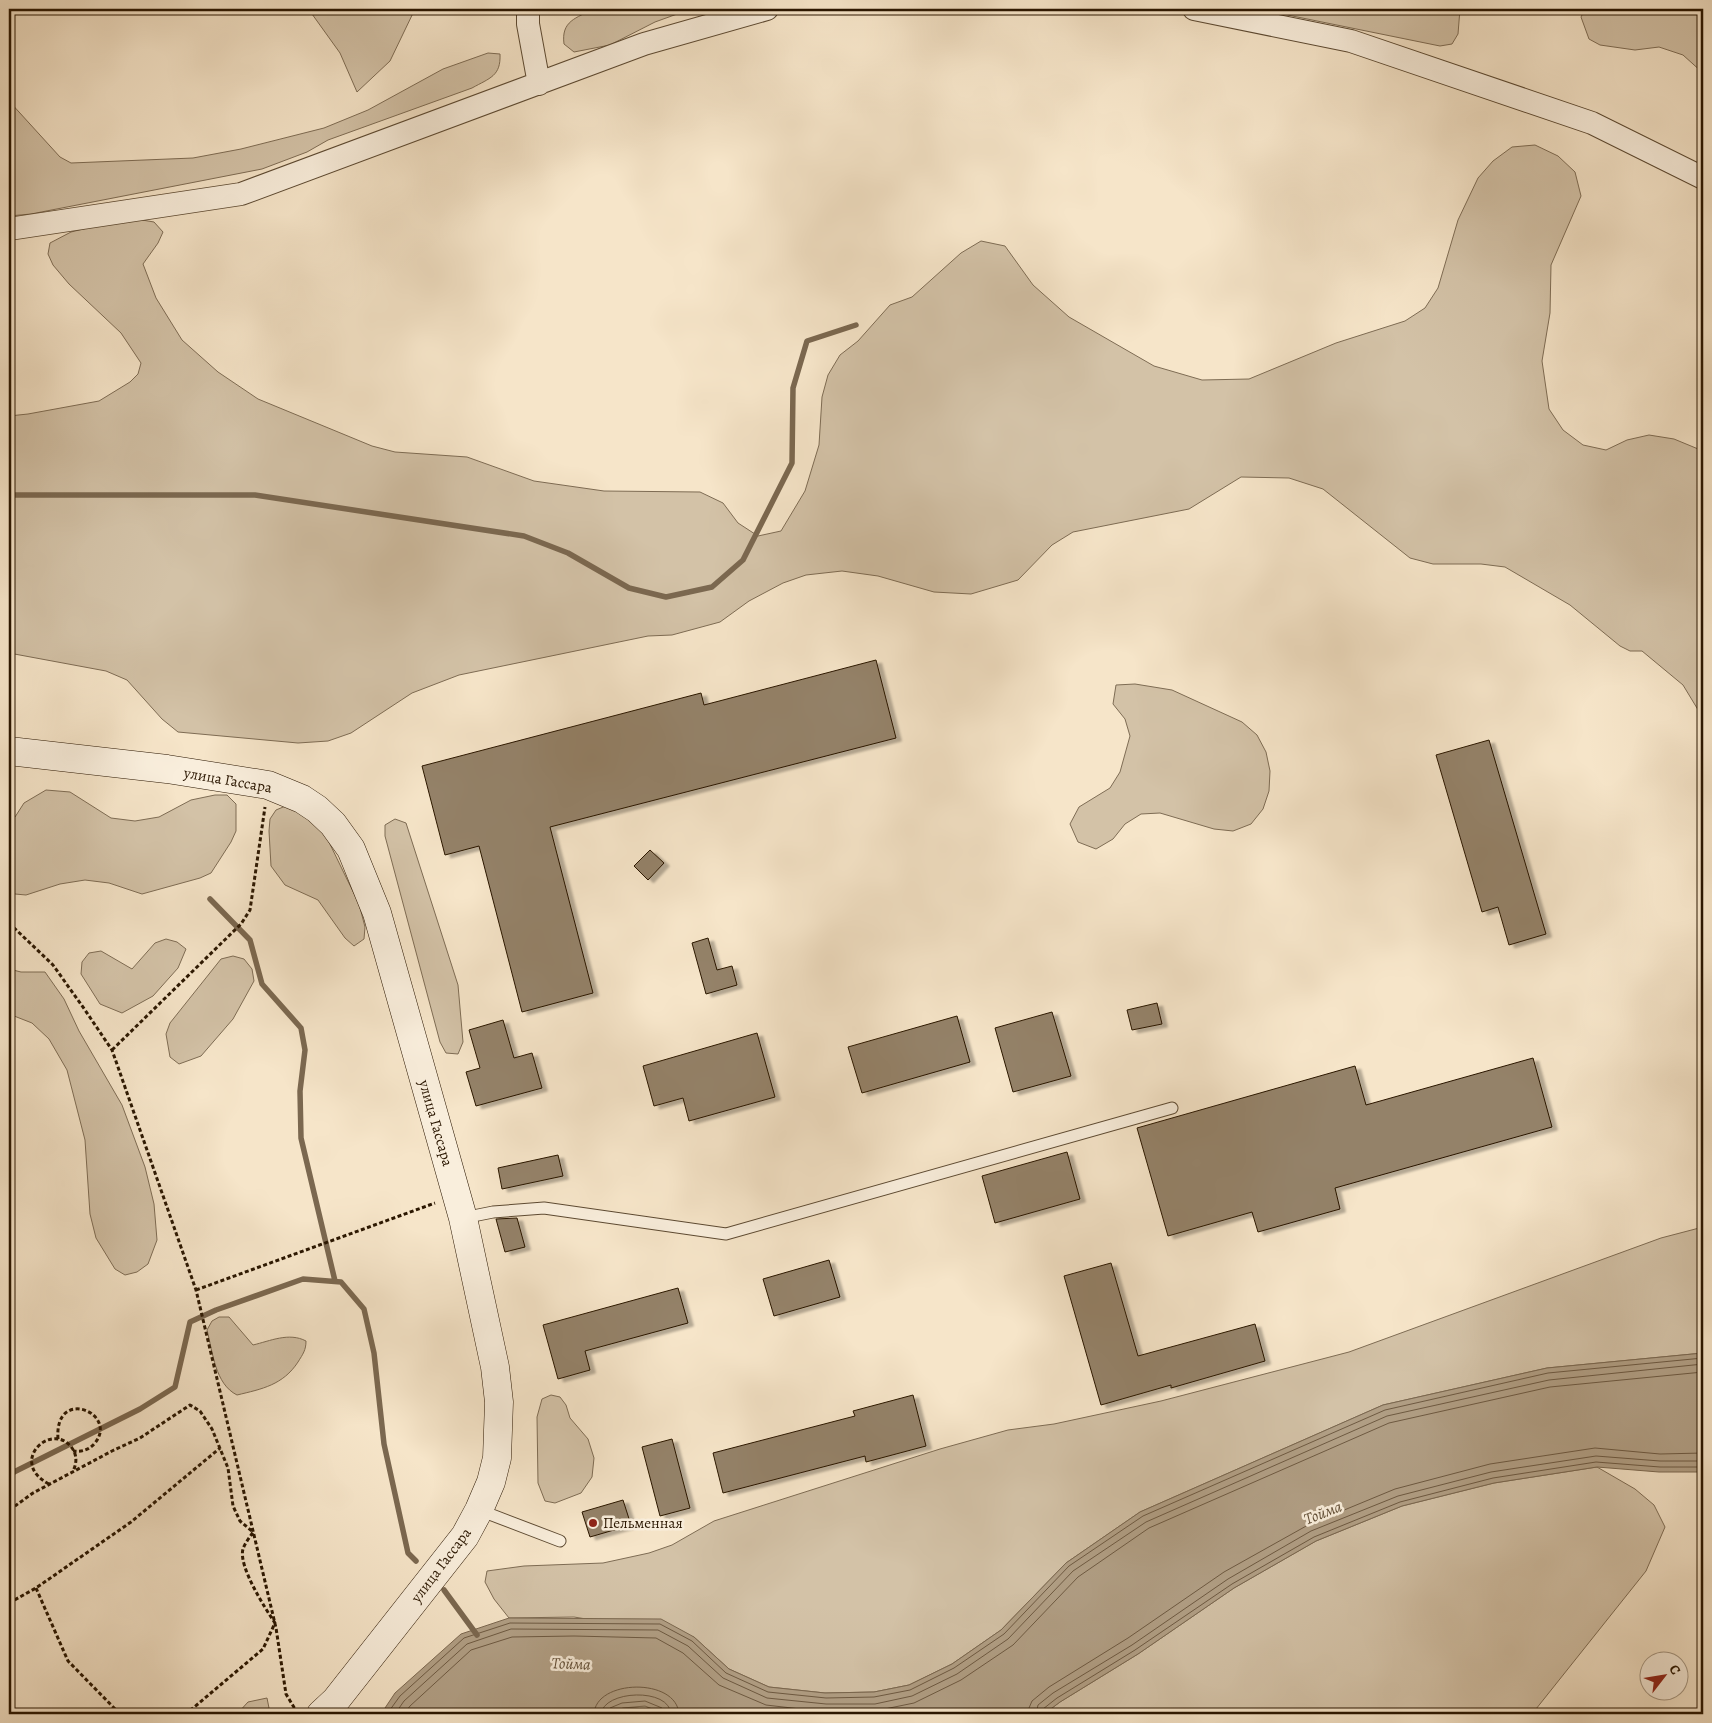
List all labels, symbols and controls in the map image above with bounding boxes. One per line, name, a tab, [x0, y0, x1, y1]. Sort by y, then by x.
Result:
street label: улица Гассара	[181, 762, 274, 798]
street label: улица Гассара	[414, 1076, 458, 1169]
water label: Тойма	[1301, 1496, 1345, 1530]
place label: Пельменная	[603, 1513, 683, 1533]
marker: Пельменная	[587, 1517, 599, 1529]
street label: улица Гассара	[406, 1523, 476, 1607]
north arrow	[1640, 1650, 1690, 1700]
water label: Тойма	[551, 1652, 591, 1676]
text: С	[1664, 1661, 1685, 1678]

